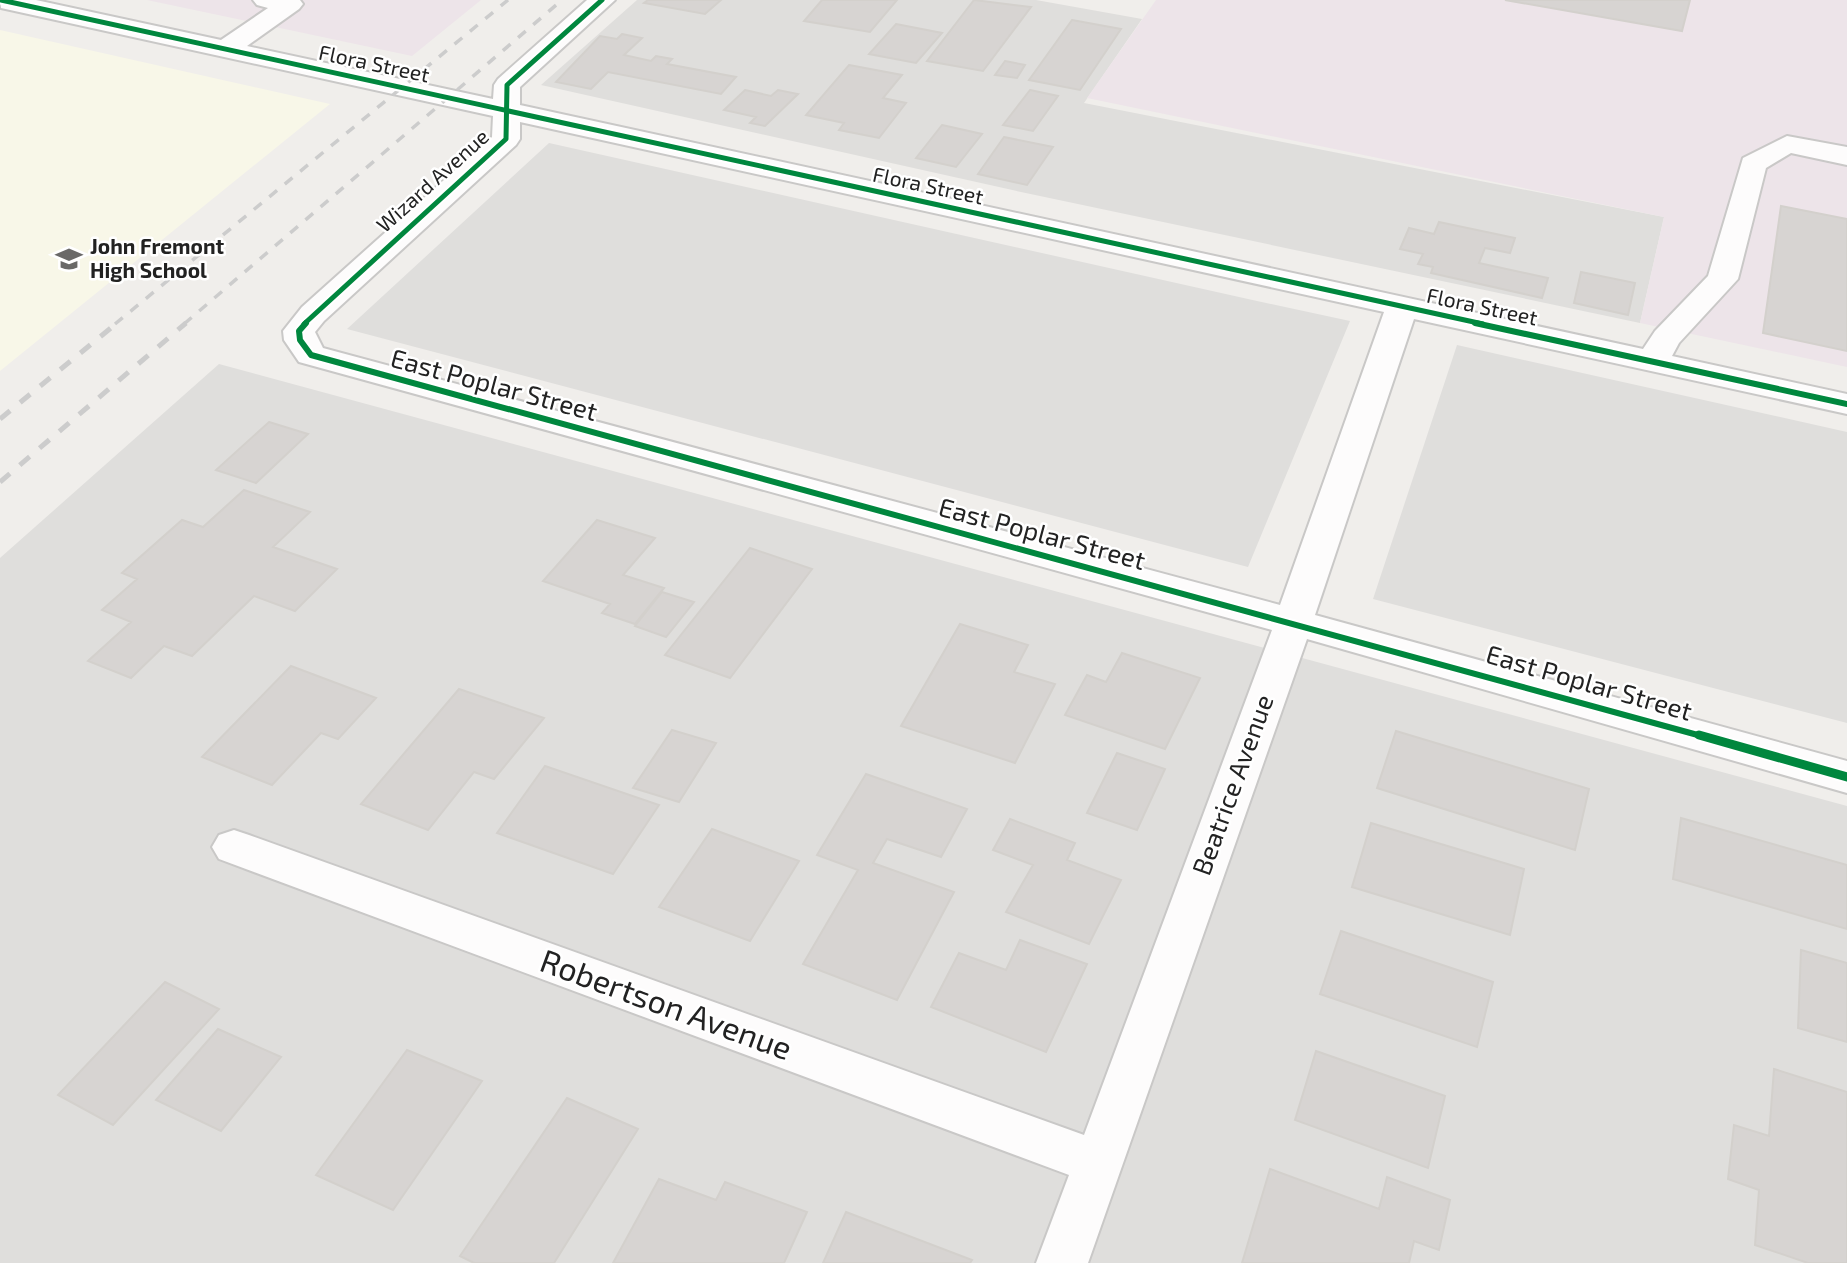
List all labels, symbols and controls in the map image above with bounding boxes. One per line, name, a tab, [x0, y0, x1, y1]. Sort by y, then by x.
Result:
street label: Flora Street	[317, 39, 432, 86]
street label: Wizard Avenue	[371, 123, 493, 237]
street label: Flora Street	[871, 161, 986, 208]
place label: John Fremont High School	[90, 233, 225, 282]
school or university icon: John Fremont High School	[54, 244, 84, 274]
street label: Flora Street	[1425, 282, 1540, 329]
street label: East Poplar Street	[388, 341, 601, 426]
street label: East Poplar Street	[936, 490, 1149, 575]
street label: East Poplar Street	[1483, 637, 1696, 726]
street label: Beatrice Avenue	[1185, 690, 1279, 879]
street label: Robertson Avenue	[536, 940, 798, 1066]

